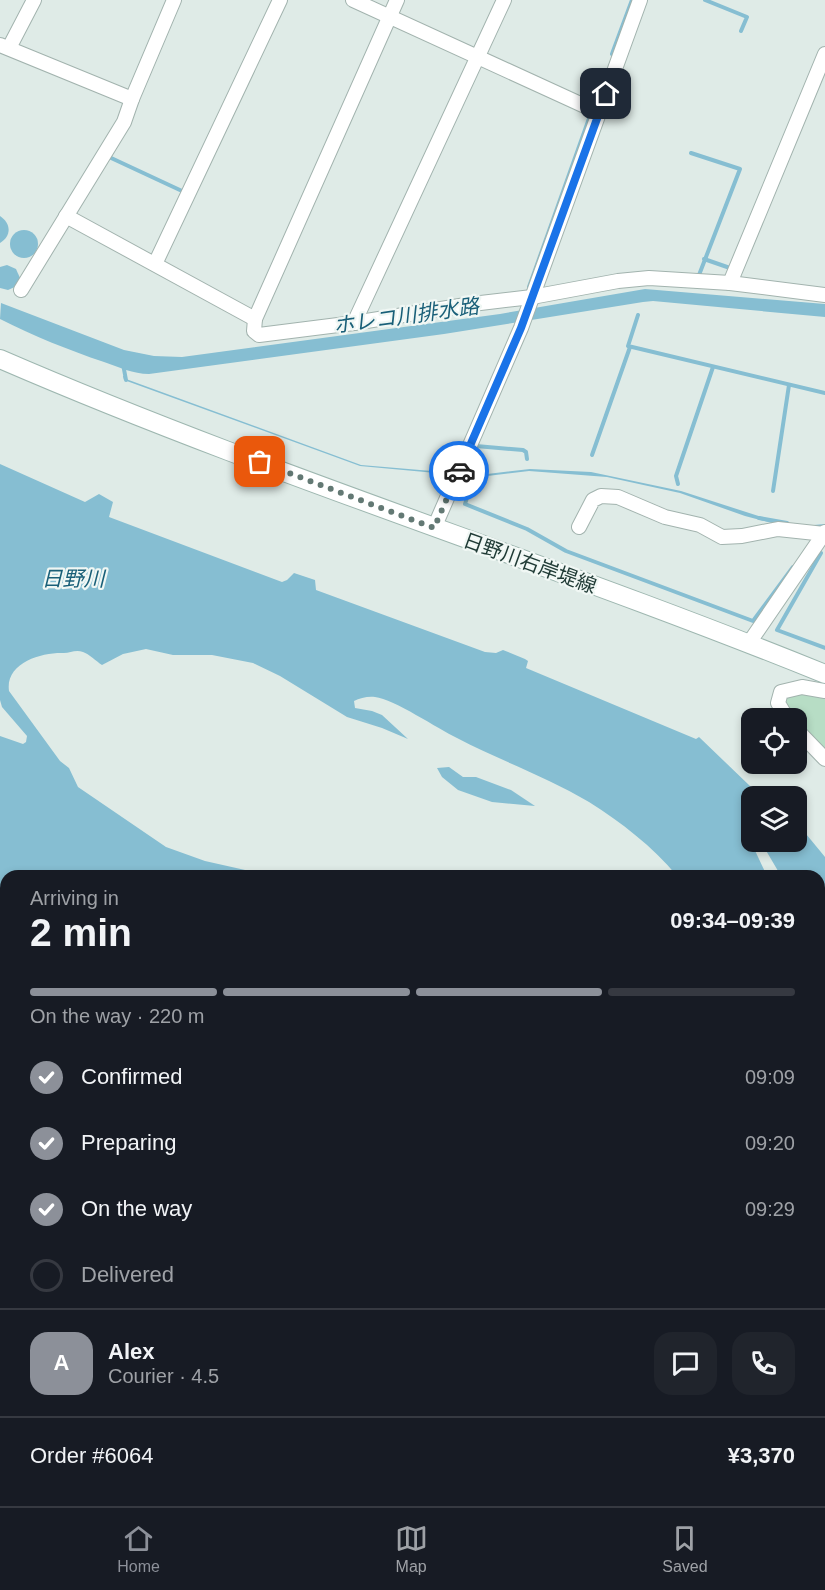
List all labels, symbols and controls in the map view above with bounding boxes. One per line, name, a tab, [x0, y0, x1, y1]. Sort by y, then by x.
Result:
pin	[580, 68, 631, 119]
icon: home	[589, 77, 622, 110]
water label: ホレコ川排水路	[332, 294, 482, 337]
pin	[234, 436, 285, 487]
courier	[429, 441, 489, 501]
icon: bag	[243, 445, 276, 478]
icon: car	[443, 455, 476, 488]
street label: 日野川右岸堤線	[460, 529, 600, 597]
water label: 日野川	[42, 567, 106, 590]
map controls	[741, 708, 807, 852]
button: locate	[741, 708, 807, 774]
button: layers	[741, 786, 807, 852]
text: Arriving in	[30, 887, 119, 909]
text: 09:34–09:39	[670, 908, 795, 933]
text: 2 min	[30, 911, 132, 954]
text: On the way · 220 m	[30, 1005, 205, 1027]
icon: check	[30, 1061, 63, 1094]
text: Confirmed	[81, 1064, 182, 1089]
text: 09:09	[745, 1066, 795, 1088]
icon: check	[30, 1127, 63, 1160]
text: Preparing	[81, 1130, 176, 1155]
text: 09:20	[745, 1132, 795, 1154]
icon: check	[30, 1193, 63, 1226]
text: On the way	[81, 1196, 192, 1221]
text: 09:29	[745, 1198, 795, 1220]
text: Delivered	[81, 1262, 174, 1287]
button: chat	[654, 1332, 717, 1395]
button: phone	[732, 1332, 795, 1395]
text: Alex	[108, 1339, 154, 1364]
text: A	[54, 1350, 69, 1375]
text: Courier · 4.5	[108, 1365, 219, 1387]
text: Order #6064	[30, 1443, 154, 1468]
text: ¥3,370	[728, 1443, 795, 1468]
tab: Home	[117, 1522, 160, 1576]
tab: Map	[395, 1522, 428, 1576]
tab: Saved	[662, 1522, 708, 1576]

